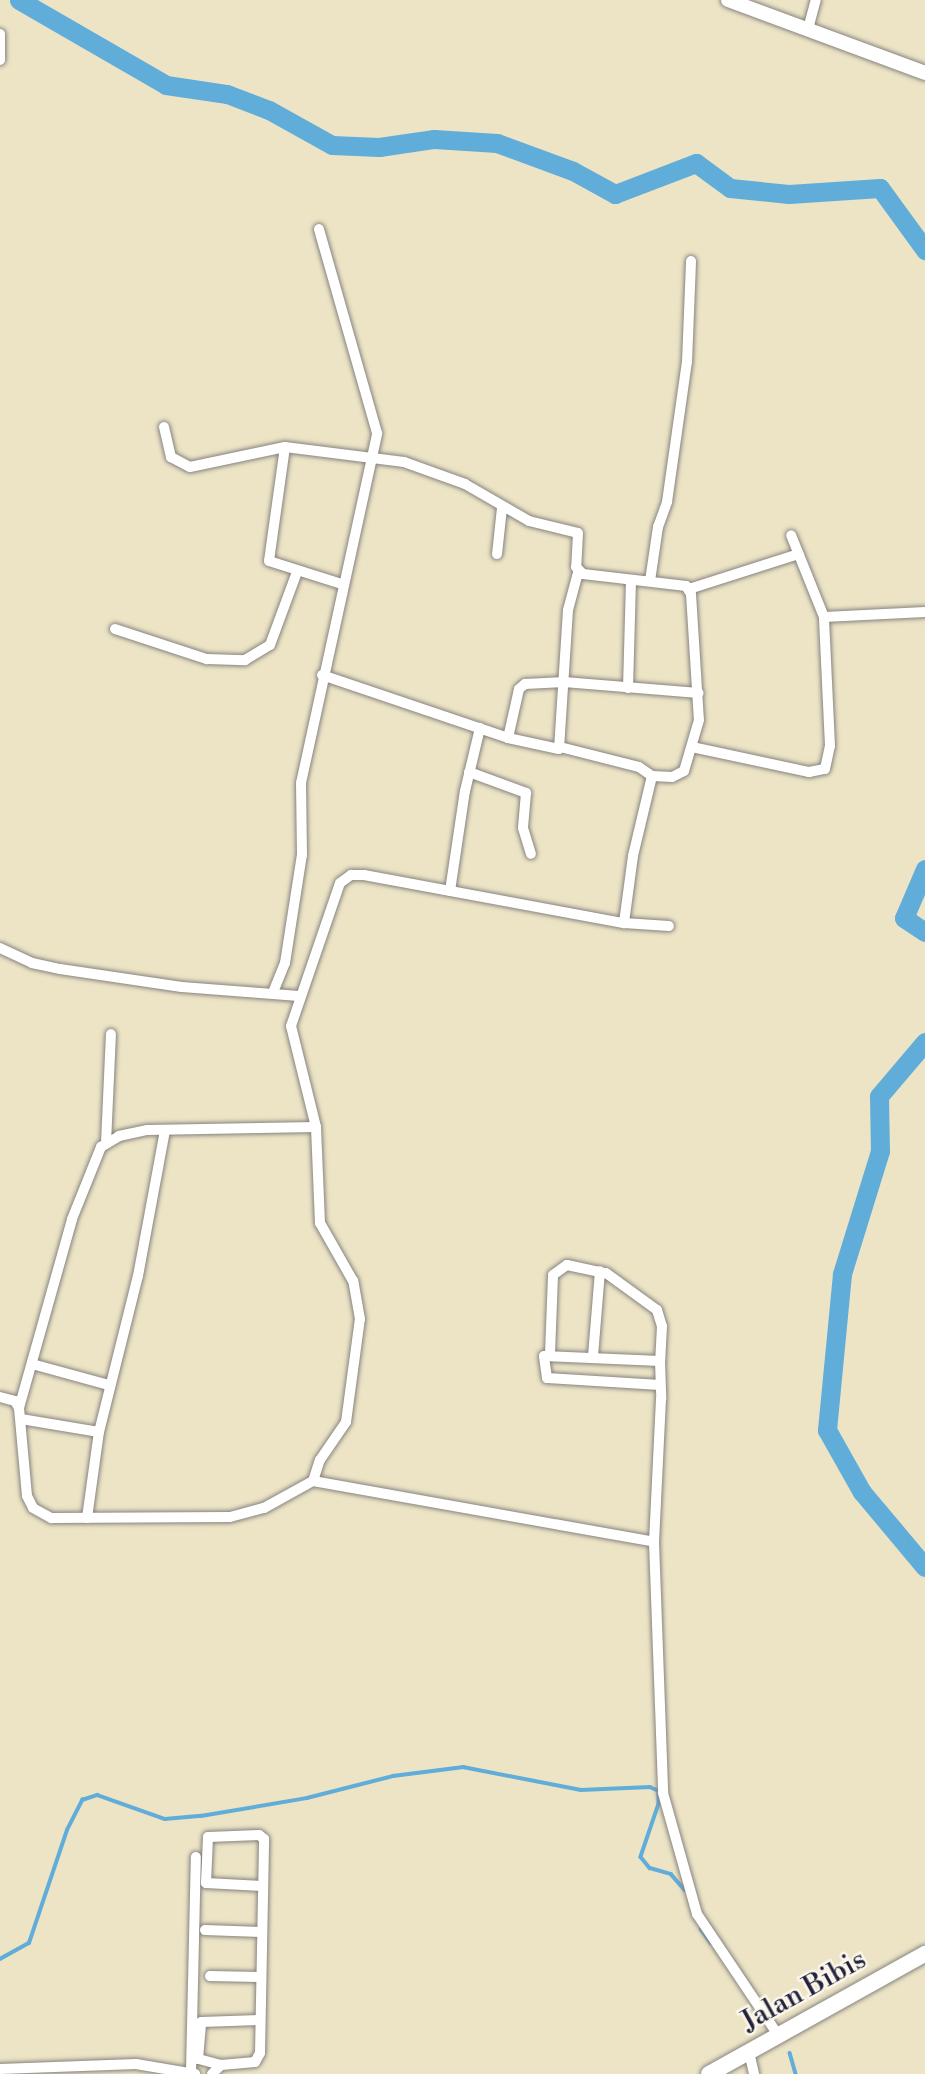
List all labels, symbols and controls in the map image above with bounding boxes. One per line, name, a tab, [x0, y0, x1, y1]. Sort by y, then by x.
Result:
street label: Jalan Bibis	[736, 1943, 872, 2039]

